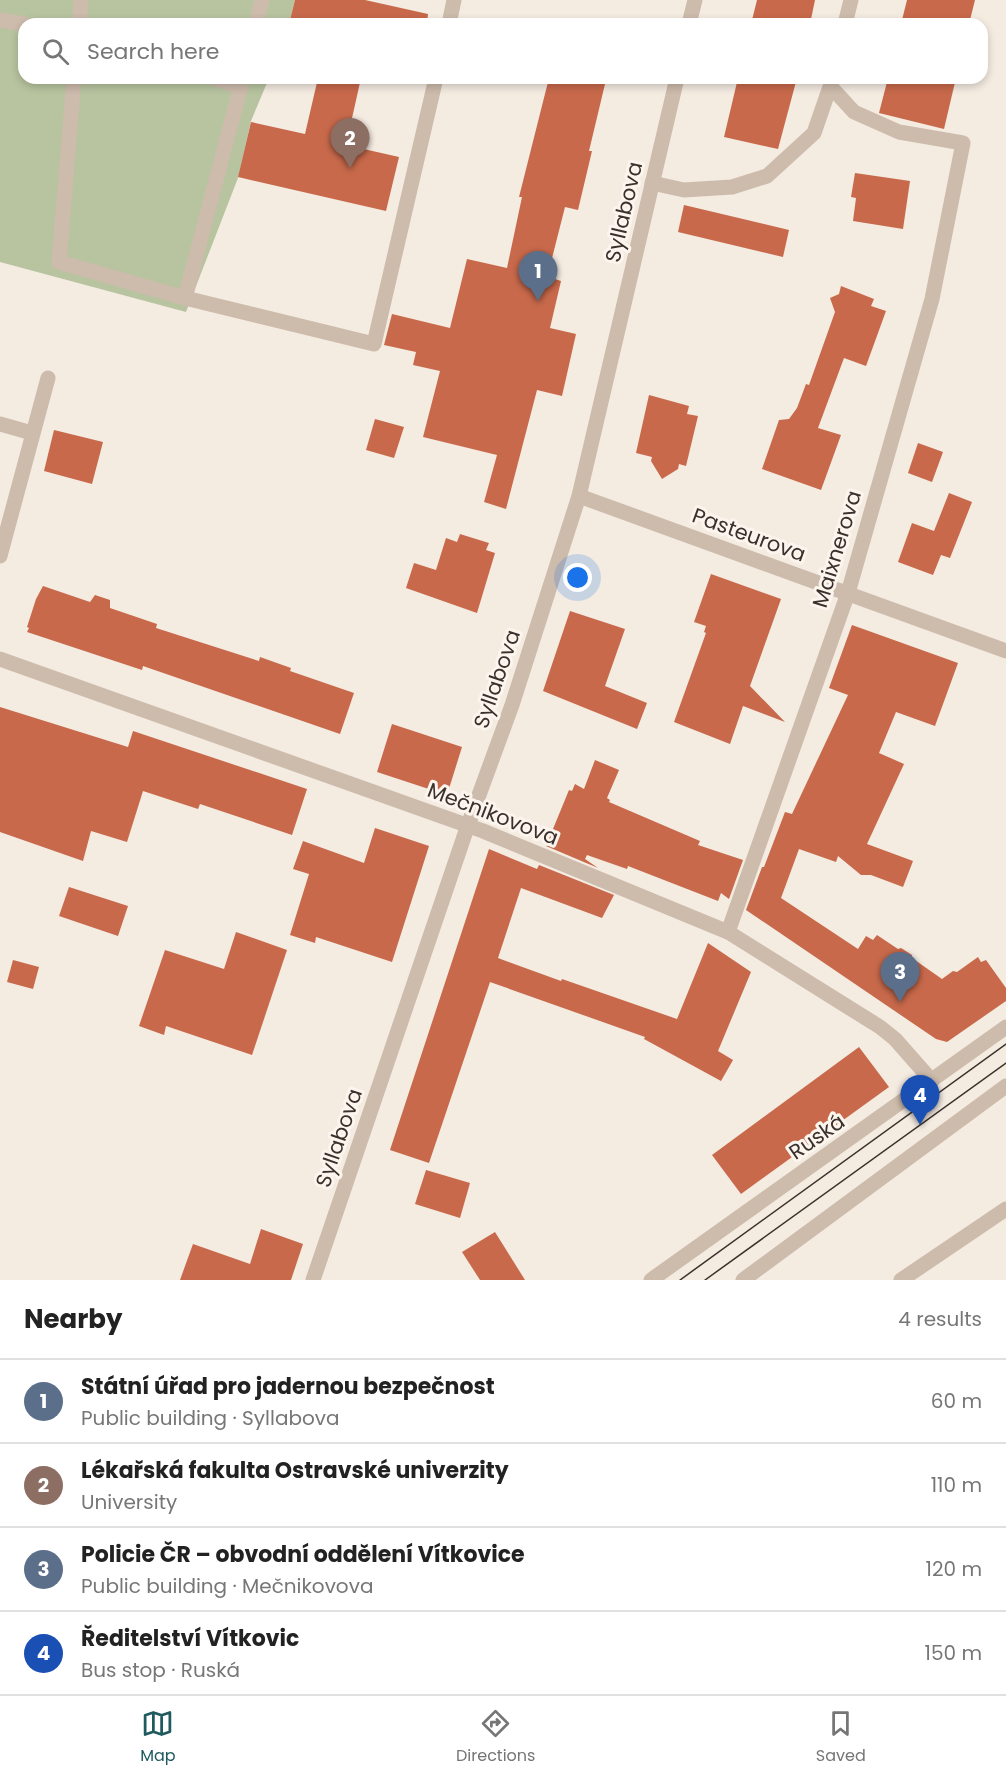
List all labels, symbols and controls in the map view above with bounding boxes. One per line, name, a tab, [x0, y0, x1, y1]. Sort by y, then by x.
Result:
search box	[18, 18, 988, 84]
icon: search	[39, 35, 72, 68]
text: Search here	[87, 36, 220, 67]
pin: 2	[330, 118, 370, 168]
street label: Syllabova	[598, 159, 649, 265]
pin: 1	[518, 252, 558, 301]
street label: Maixnerova	[805, 487, 868, 611]
street label: Pasteurova	[688, 501, 810, 568]
your location	[563, 563, 592, 592]
street label: Syllabova	[466, 626, 527, 732]
street label: Mečnikovova	[424, 775, 563, 852]
pin: 3	[880, 952, 920, 1002]
pin: 4	[900, 1076, 940, 1125]
street label: Syllabova	[308, 1085, 369, 1191]
street label: Ruská	[783, 1107, 851, 1166]
text: Nearby	[24, 1301, 122, 1337]
text: 4 results	[898, 1305, 982, 1333]
text: Státní úřad pro jadernou bezpečnost	[81, 1371, 495, 1402]
text: 1	[40, 1387, 47, 1415]
text: 60 m	[931, 1387, 982, 1415]
text: Public building · Syllabova	[81, 1404, 339, 1432]
text: Lékařská fakulta Ostravské univerzity	[81, 1455, 509, 1486]
text: 2	[38, 1471, 49, 1499]
text: 110 m	[931, 1471, 982, 1499]
text: University	[81, 1488, 177, 1516]
text: Policie ČR – obvodní oddělení Vítkovice	[81, 1539, 525, 1570]
text: 3	[37, 1555, 50, 1583]
text: 120 m	[926, 1555, 982, 1583]
text: Public building · Mečnikovova	[81, 1572, 373, 1600]
text: Ředitelství Vítkovic	[81, 1623, 299, 1654]
text: 4	[37, 1639, 50, 1667]
text: 150 m	[925, 1639, 982, 1667]
text: Bus stop · Ruská	[81, 1656, 240, 1684]
tab: Map	[140, 1707, 176, 1768]
tab: Directions	[456, 1707, 535, 1768]
tab: Saved	[816, 1707, 866, 1768]

